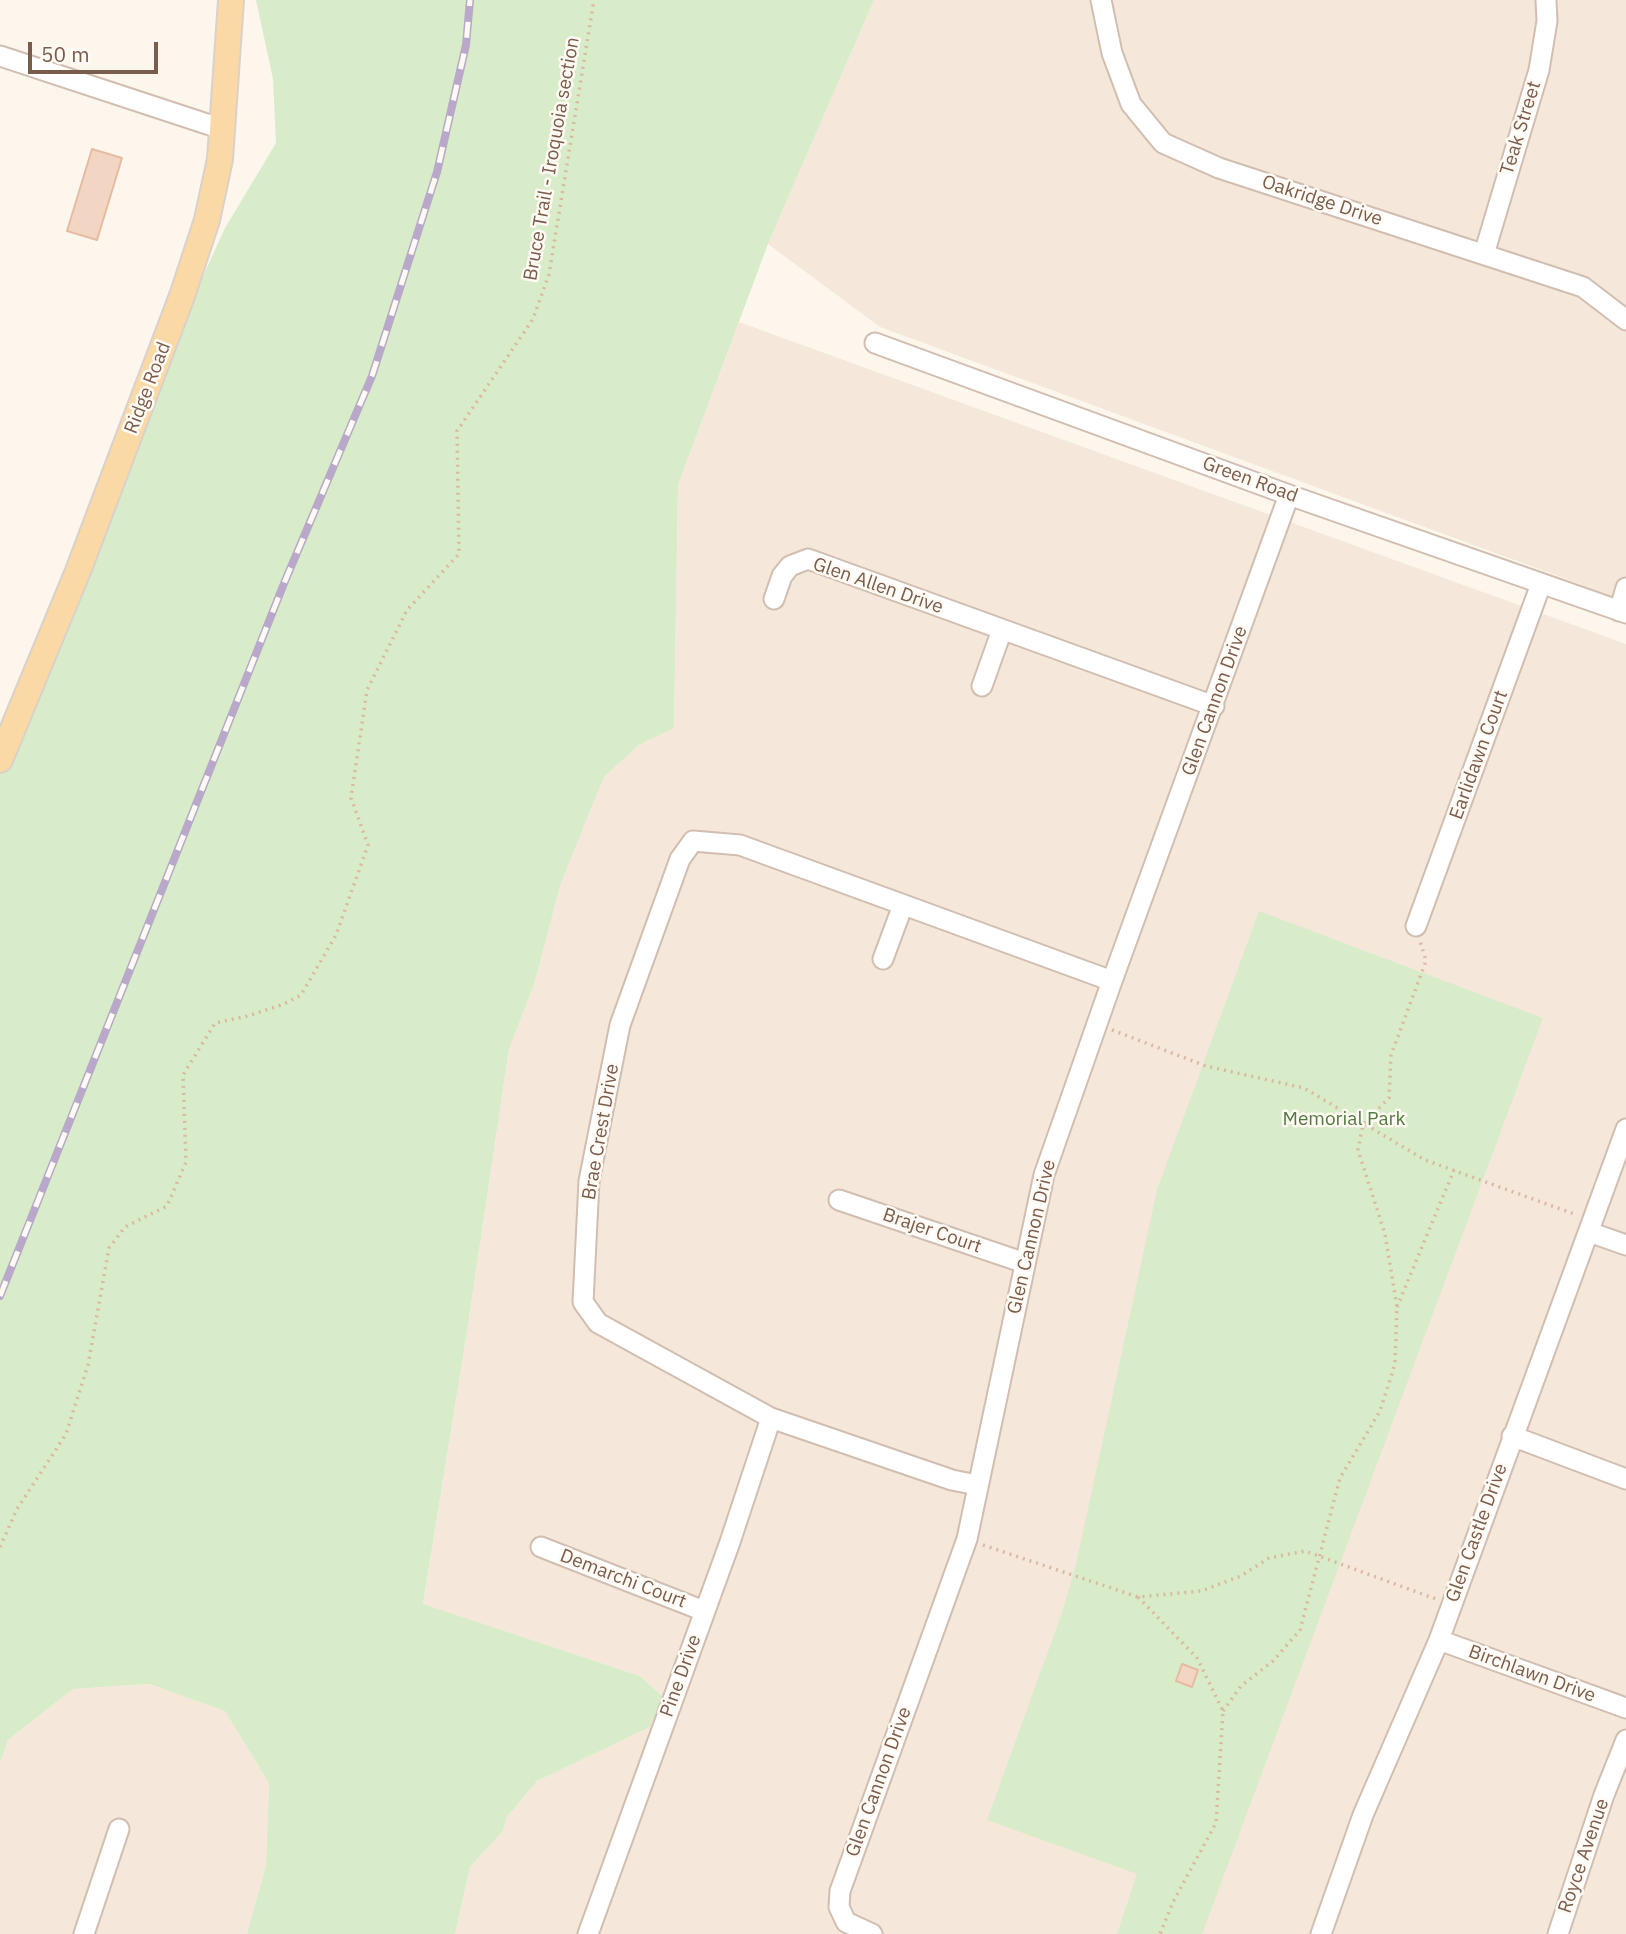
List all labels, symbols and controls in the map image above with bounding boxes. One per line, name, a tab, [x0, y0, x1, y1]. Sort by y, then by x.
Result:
scale bar	[32, 28, 161, 72]
street label: Bruce Trail - Iroquoia section	[519, 35, 585, 283]
text: 50 m	[41, 40, 90, 68]
street label: Teak Street	[1496, 78, 1546, 178]
street label: Oakridge Drive	[1259, 171, 1385, 231]
street label: Ridge Road	[120, 339, 176, 437]
street label: Green Road	[1199, 452, 1301, 508]
street label: Glen Allen Drive	[810, 553, 946, 619]
street label: Glen Cannon Drive	[1177, 623, 1253, 779]
street label: Earlidawn Court	[1445, 687, 1513, 823]
street label: Brae Crest Drive	[578, 1062, 624, 1202]
park label: Memorial Park	[1282, 1109, 1406, 1131]
street label: Glen Cannon Drive	[1003, 1158, 1061, 1316]
street label: Brajer Court	[880, 1203, 984, 1259]
street label: Glen Castle Drive	[1441, 1461, 1513, 1605]
street label: Demarchi Court	[557, 1544, 689, 1614]
street label: Pine Drive	[656, 1632, 706, 1720]
street label: Birchlawn Drive	[1465, 1640, 1599, 1708]
street label: Glen Cannon Drive	[841, 1704, 917, 1860]
street label: Royce Avenue	[1554, 1796, 1614, 1916]

